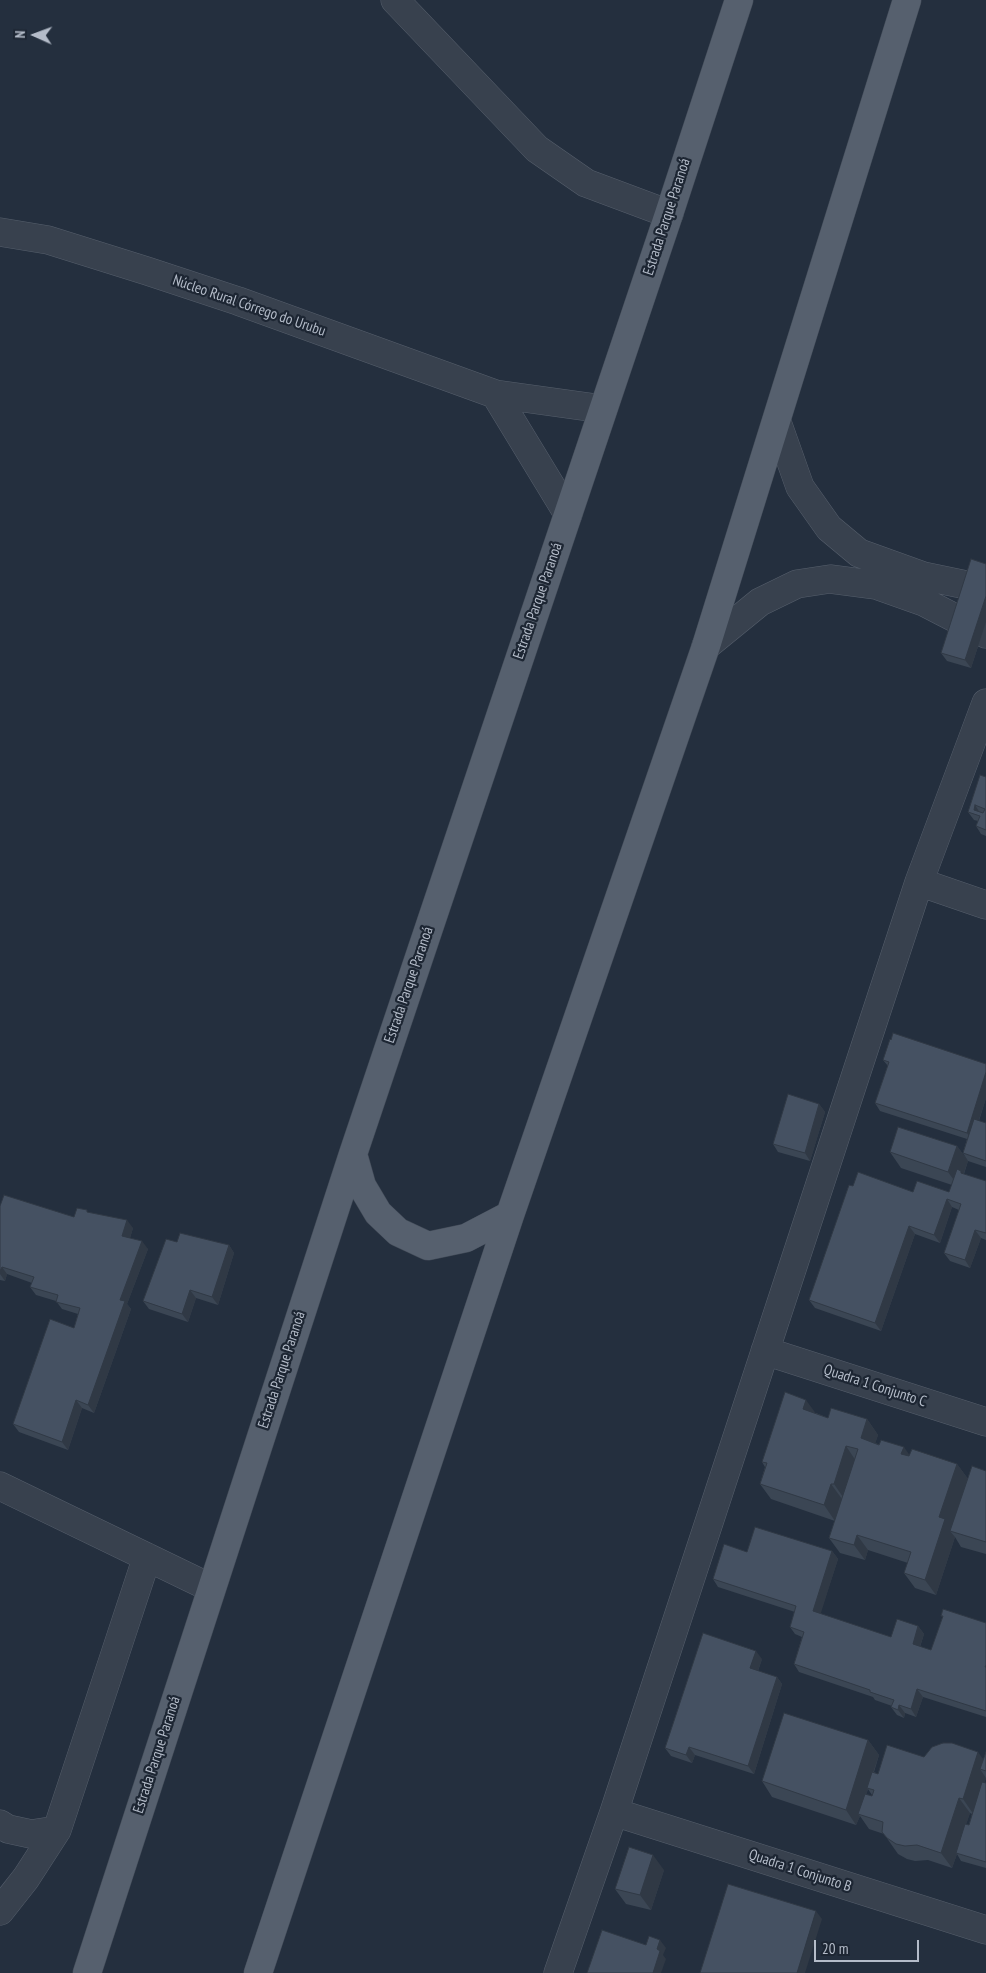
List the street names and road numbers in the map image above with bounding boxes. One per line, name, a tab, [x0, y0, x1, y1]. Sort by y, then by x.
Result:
street label: Estrada Parque Paranoá	[640, 156, 694, 278]
street label: Núcleo Rural Córrego do Urubu	[170, 271, 328, 341]
street label: Estrada Parque Paranoá	[510, 540, 566, 662]
street label: Estrada Parque Paranoá	[381, 924, 437, 1046]
street label: Estrada Parque Paranoá	[255, 1309, 309, 1431]
street label: Quadra 1 Conjunto C	[821, 1361, 929, 1411]
street label: Estrada Parque Paranoá	[130, 1694, 184, 1816]
street label: Quadra 1 Conjunto B	[746, 1846, 854, 1896]

